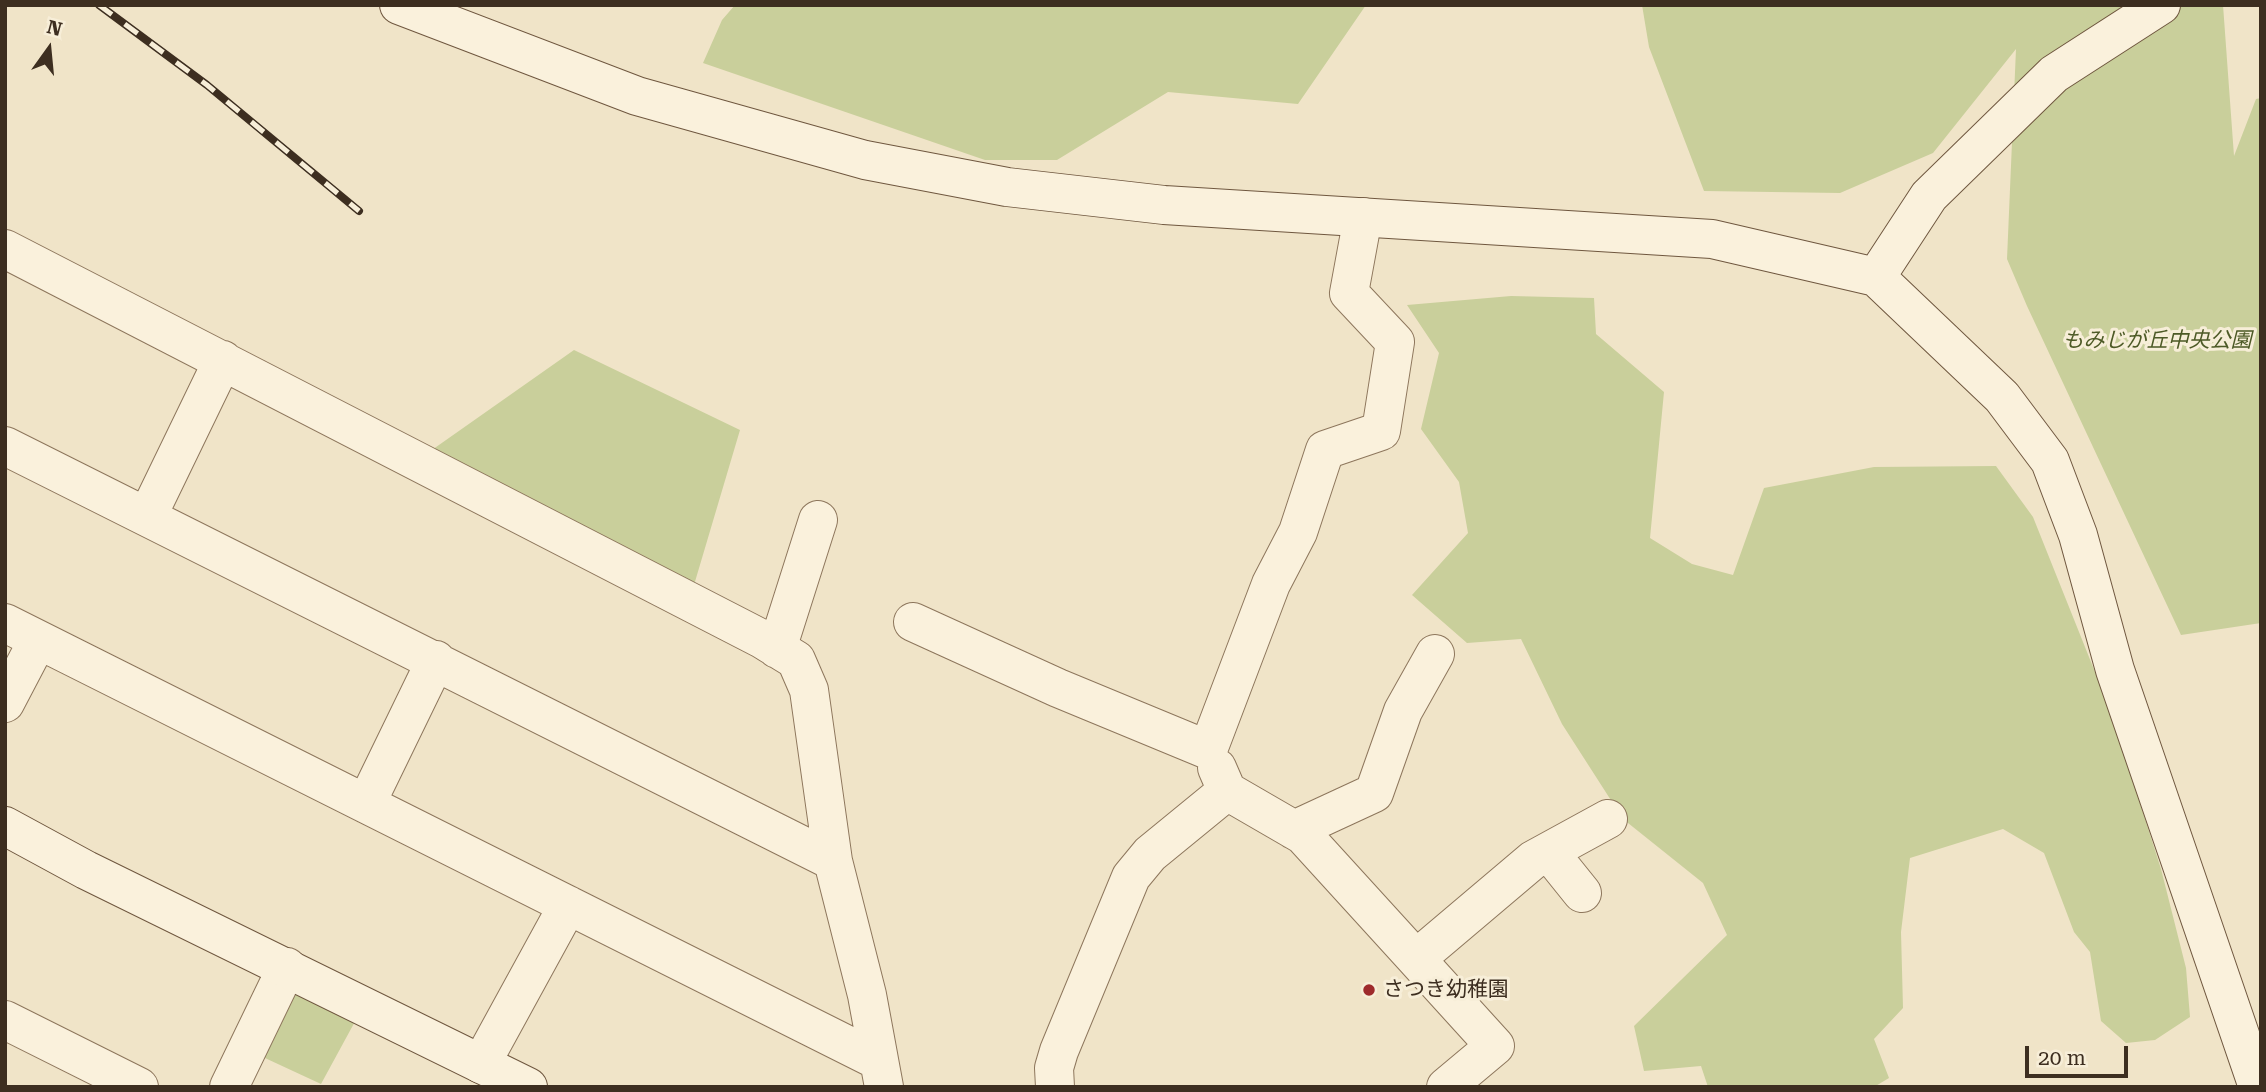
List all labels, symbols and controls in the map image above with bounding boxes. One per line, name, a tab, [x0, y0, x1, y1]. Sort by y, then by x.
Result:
north arrow	[14, 14, 84, 84]
text: N	[45, 15, 65, 41]
park label: もみじが丘中央公園	[2063, 328, 2251, 354]
place label: さつき幼稚園	[1383, 977, 1509, 1003]
marker: さつき幼稚園	[1361, 982, 1377, 998]
scale bar	[2028, 1032, 2131, 1076]
text: 20 m	[2038, 1046, 2086, 1070]

